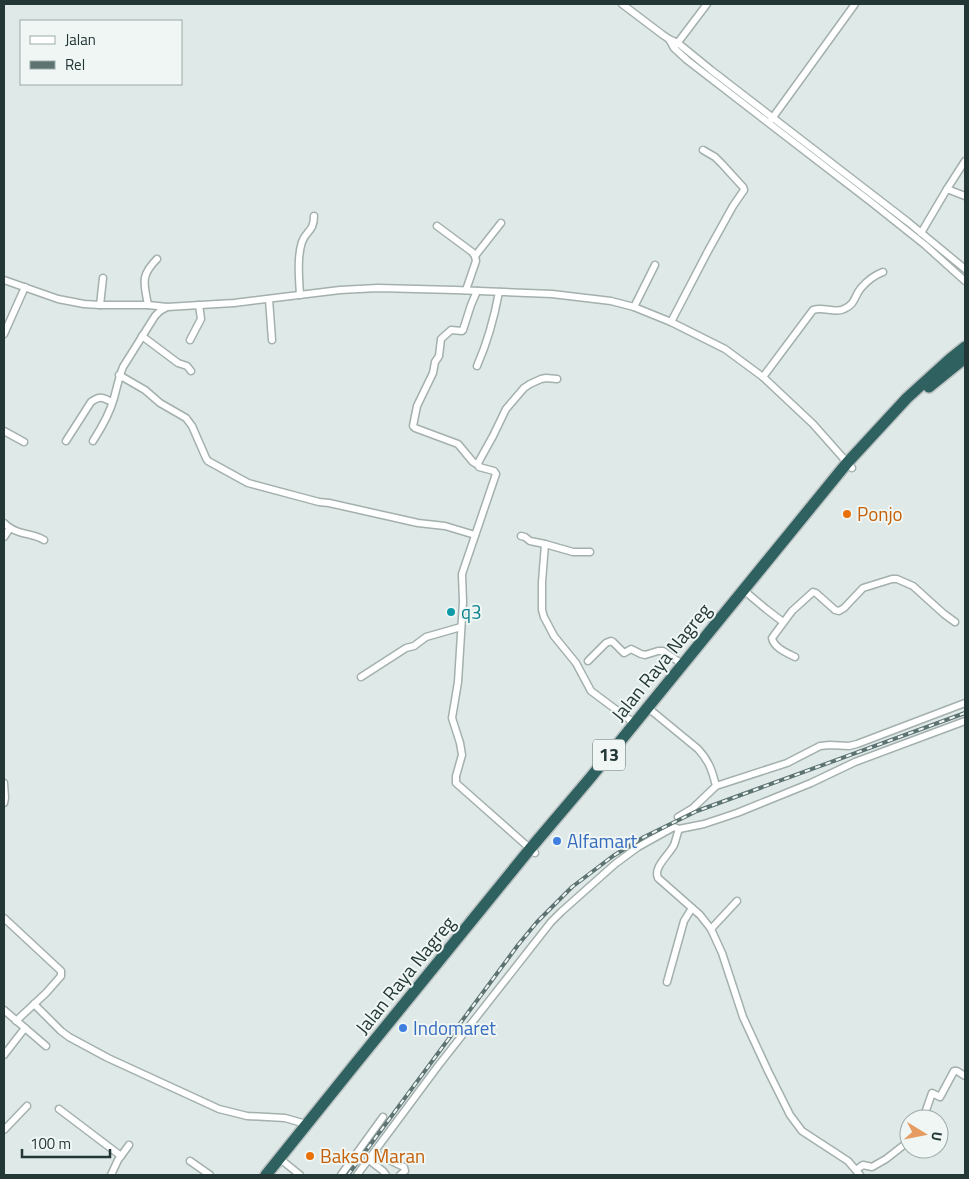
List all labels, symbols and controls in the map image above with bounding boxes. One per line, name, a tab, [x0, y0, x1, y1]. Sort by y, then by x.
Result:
legend	[20, 20, 182, 85]
text: Jalan	[65, 28, 96, 51]
text: Rel	[65, 53, 85, 76]
place label: Ponjo	[857, 499, 903, 528]
marker: Ponjo	[841, 508, 853, 520]
street label: Jalan Raya Nagreg	[604, 596, 718, 727]
place label: q3	[461, 597, 482, 626]
marker: q3	[445, 606, 457, 618]
road number: 13	[593, 740, 625, 770]
place label: Alfamart	[567, 826, 637, 855]
marker: Alfamart	[551, 835, 563, 847]
street label: Jalan Raya Nagreg	[348, 909, 462, 1040]
place label: Indomaret	[413, 1013, 496, 1042]
marker: Indomaret	[397, 1022, 409, 1034]
north arrow	[899, 1109, 949, 1159]
scale bar	[22, 1126, 110, 1158]
text: U	[926, 1130, 948, 1143]
text: 100 m	[30, 1132, 71, 1155]
place label: Bakso Maran	[320, 1141, 425, 1170]
marker: Bakso Maran	[304, 1150, 316, 1162]

